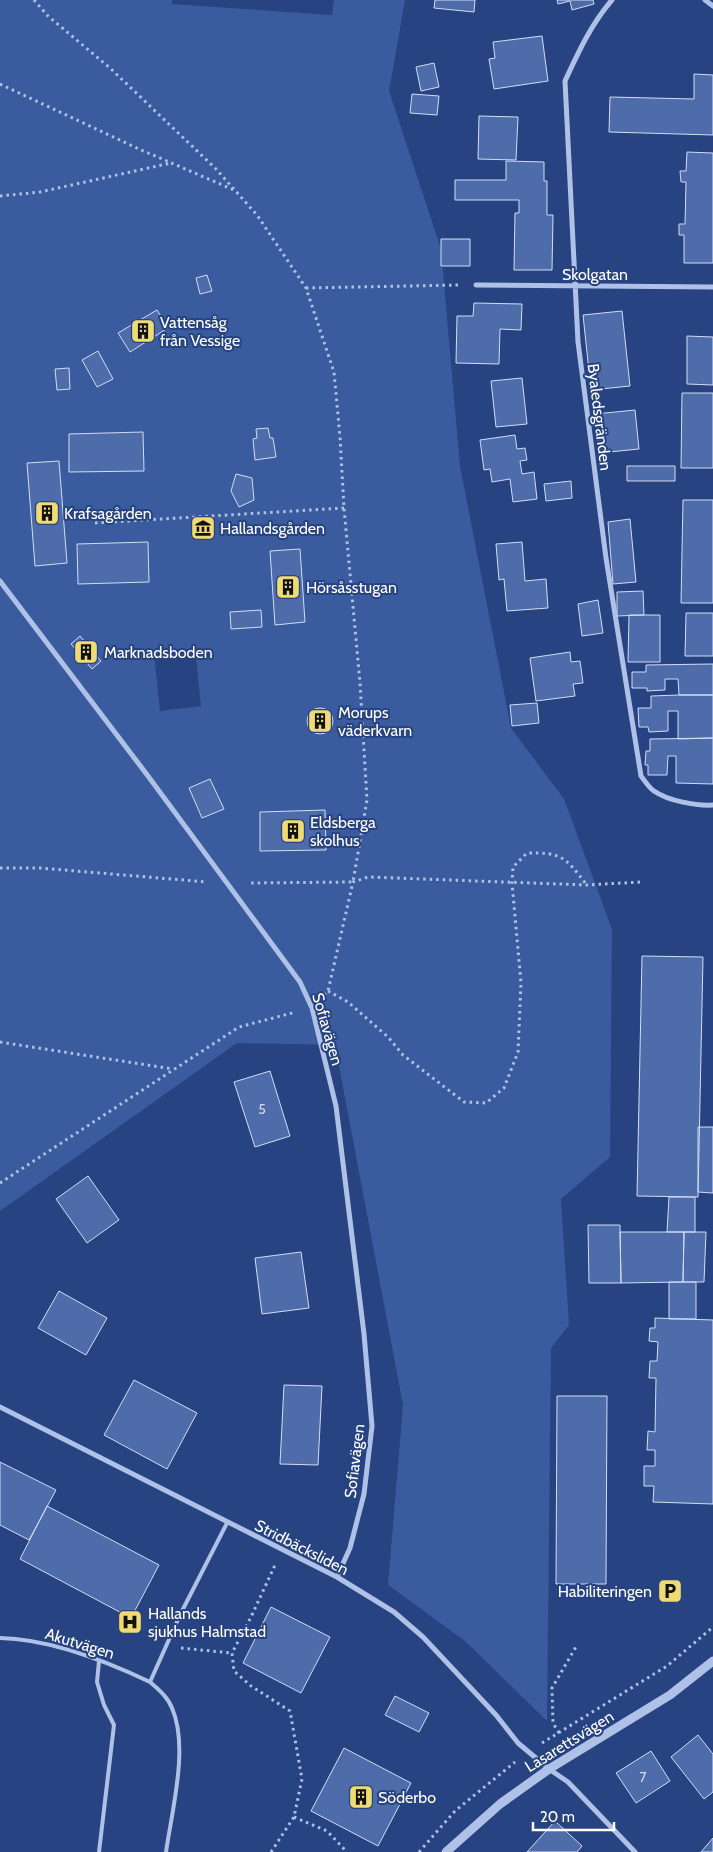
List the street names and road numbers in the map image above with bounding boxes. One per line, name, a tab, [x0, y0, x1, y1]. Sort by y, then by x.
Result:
street label: Skolgatan	[562, 265, 628, 284]
street label: Byaledsgränden	[584, 362, 616, 472]
street label: Sofiavägen	[308, 991, 347, 1068]
street label: Sofiavägen	[341, 1423, 368, 1499]
street label: Stridbäcksliden	[252, 1516, 352, 1579]
street label: Akutvägen	[43, 1624, 117, 1663]
street label: Lasarettsvägen	[521, 1707, 617, 1776]

